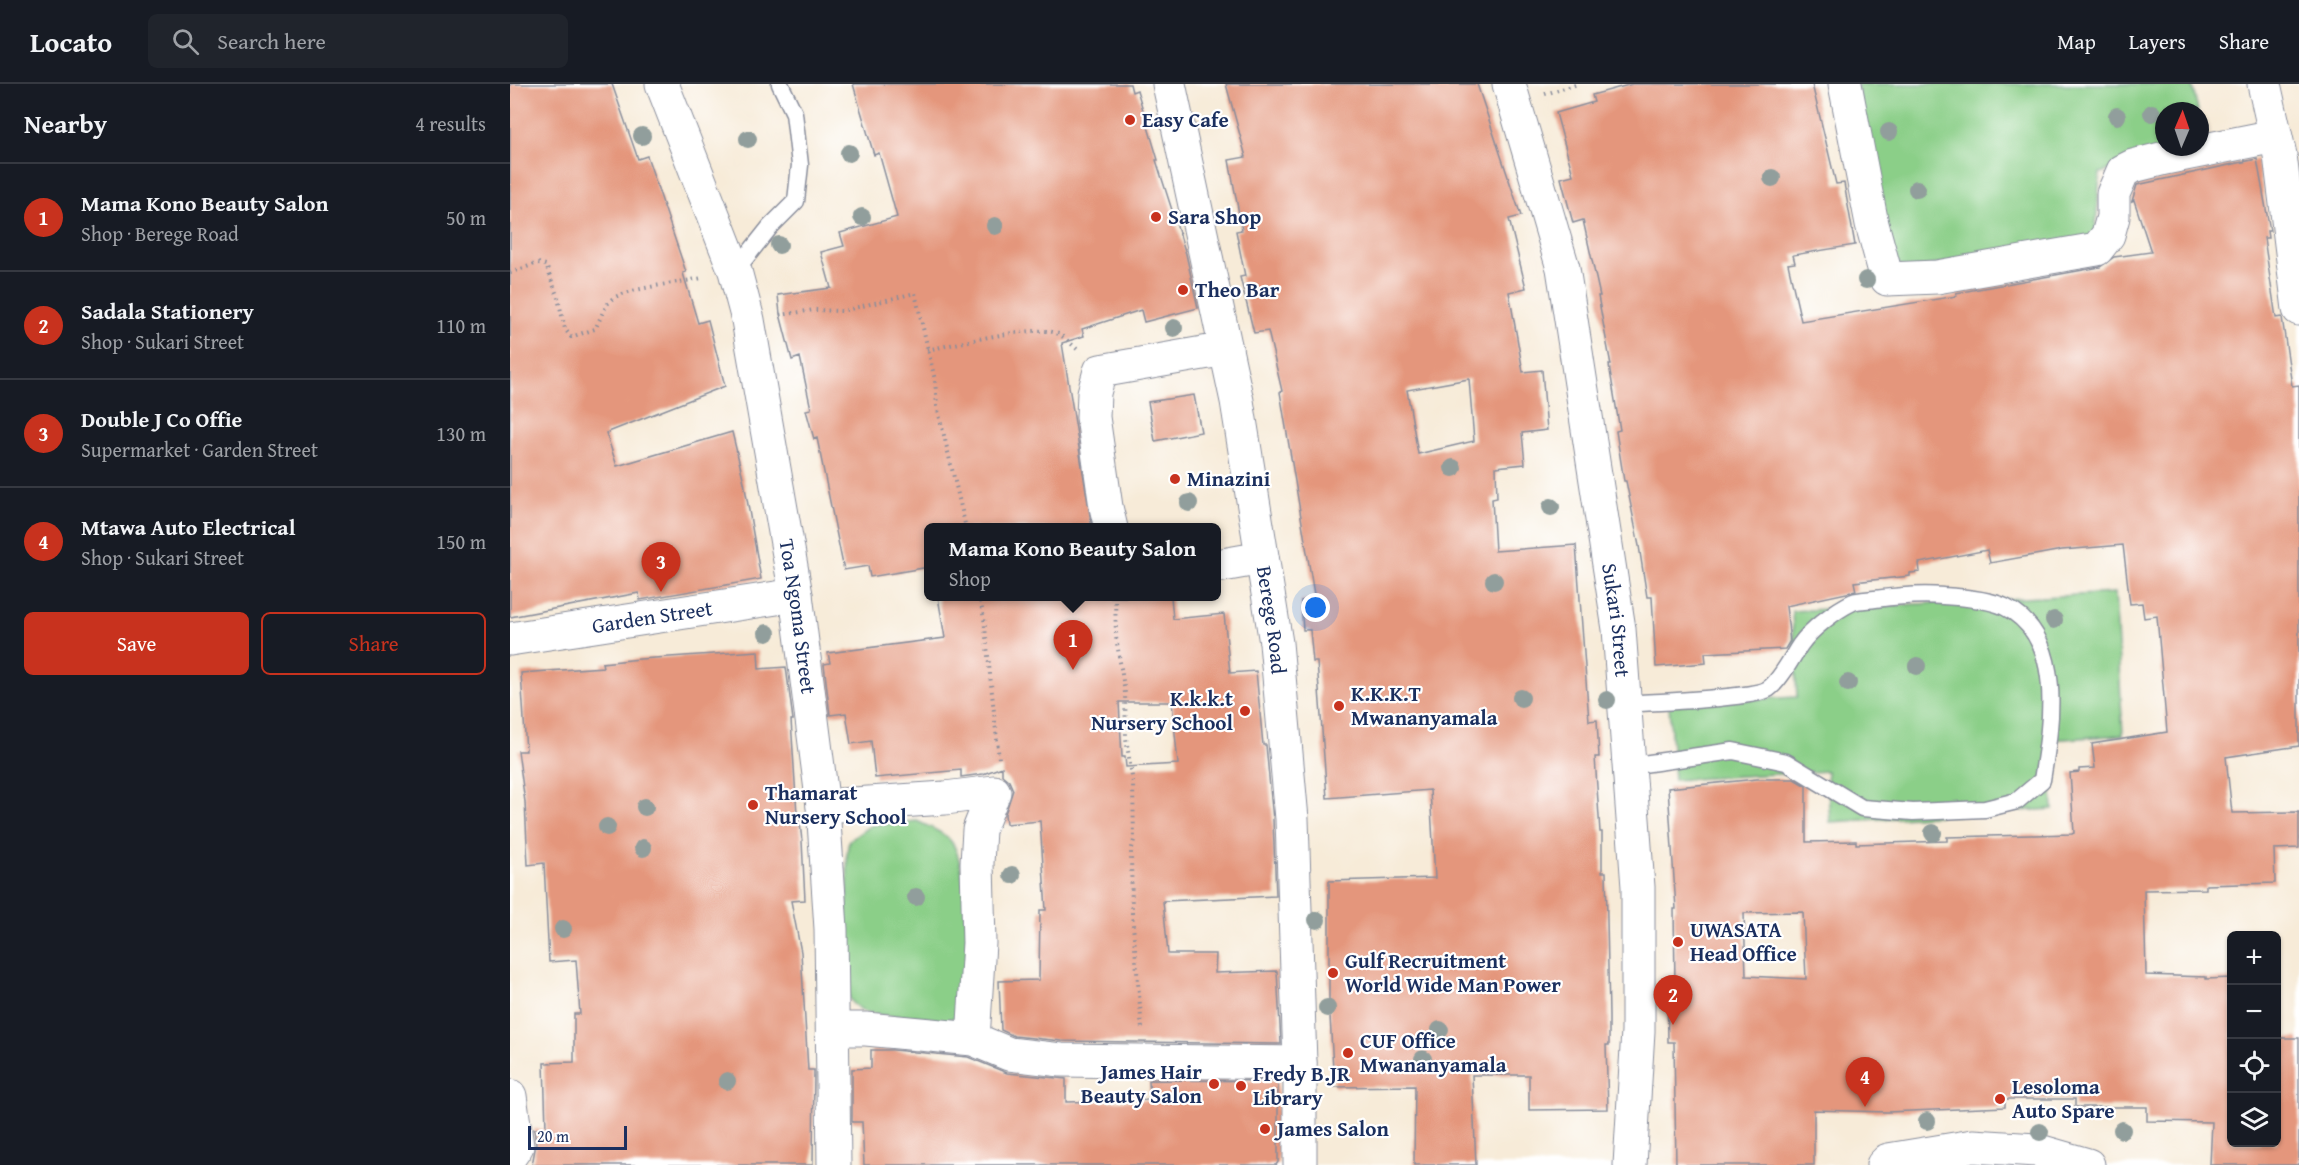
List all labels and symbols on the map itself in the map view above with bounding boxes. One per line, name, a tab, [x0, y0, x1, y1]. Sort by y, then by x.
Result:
north arrow	[2155, 102, 2209, 156]
place label: Easy Cafe	[1142, 104, 1229, 135]
marker: Easy Cafe	[1123, 113, 1137, 127]
place label: Sara Shop	[1168, 201, 1261, 232]
marker: Sara Shop	[1149, 210, 1163, 224]
place label: Theo Bar	[1195, 274, 1280, 305]
marker: Theo Bar	[1176, 283, 1190, 297]
place label: Minazini	[1187, 463, 1271, 494]
marker: Minazini	[1168, 472, 1182, 486]
street label: Toa Ngoma Street	[771, 536, 825, 696]
pin: 3	[642, 542, 680, 592]
street label: Sukari Street	[1594, 561, 1639, 679]
street label: Berege Road	[1249, 564, 1295, 676]
street label: Garden Street	[590, 592, 715, 641]
your location	[1301, 593, 1330, 622]
pin: 1	[1054, 620, 1092, 670]
place label: K.K.K.T Mwananyamala	[1351, 678, 1498, 733]
place label: K.k.k.t Nursery School	[1091, 683, 1233, 738]
marker: K.K.K.T Mwananyamala	[1332, 699, 1346, 713]
marker: K.k.k.t Nursery School	[1238, 704, 1252, 718]
place label: Thamarat Nursery School	[765, 777, 907, 832]
marker: Thamarat Nursery School	[746, 798, 760, 812]
place label: UWASATA Head Office	[1690, 914, 1797, 969]
marker: UWASATA Head Office	[1671, 935, 1685, 949]
place label: Gulf Recruitment World Wide Man Power	[1345, 945, 1561, 1000]
marker: Gulf Recruitment World Wide Man Power	[1326, 966, 1340, 980]
pin: 2	[1654, 976, 1692, 1025]
place label: CUF Office Mwananyamala	[1360, 1025, 1507, 1080]
marker: CUF Office Mwananyamala	[1341, 1046, 1355, 1060]
place label: James Hair Beauty Salon	[1081, 1056, 1203, 1111]
place label: Fredy B.JR Library	[1253, 1058, 1351, 1113]
pin: 4	[1846, 1058, 1884, 1107]
place label: Lesoloma Auto Spare	[2012, 1071, 2115, 1126]
marker: James Hair Beauty Salon	[1207, 1077, 1221, 1091]
marker: Fredy B.JR Library	[1234, 1079, 1248, 1093]
marker: Lesoloma Auto Spare	[1993, 1092, 2007, 1106]
place label: James Salon	[1274, 1113, 1389, 1144]
marker: James Salon	[1258, 1122, 1272, 1136]
scale bar	[528, 1123, 627, 1150]

